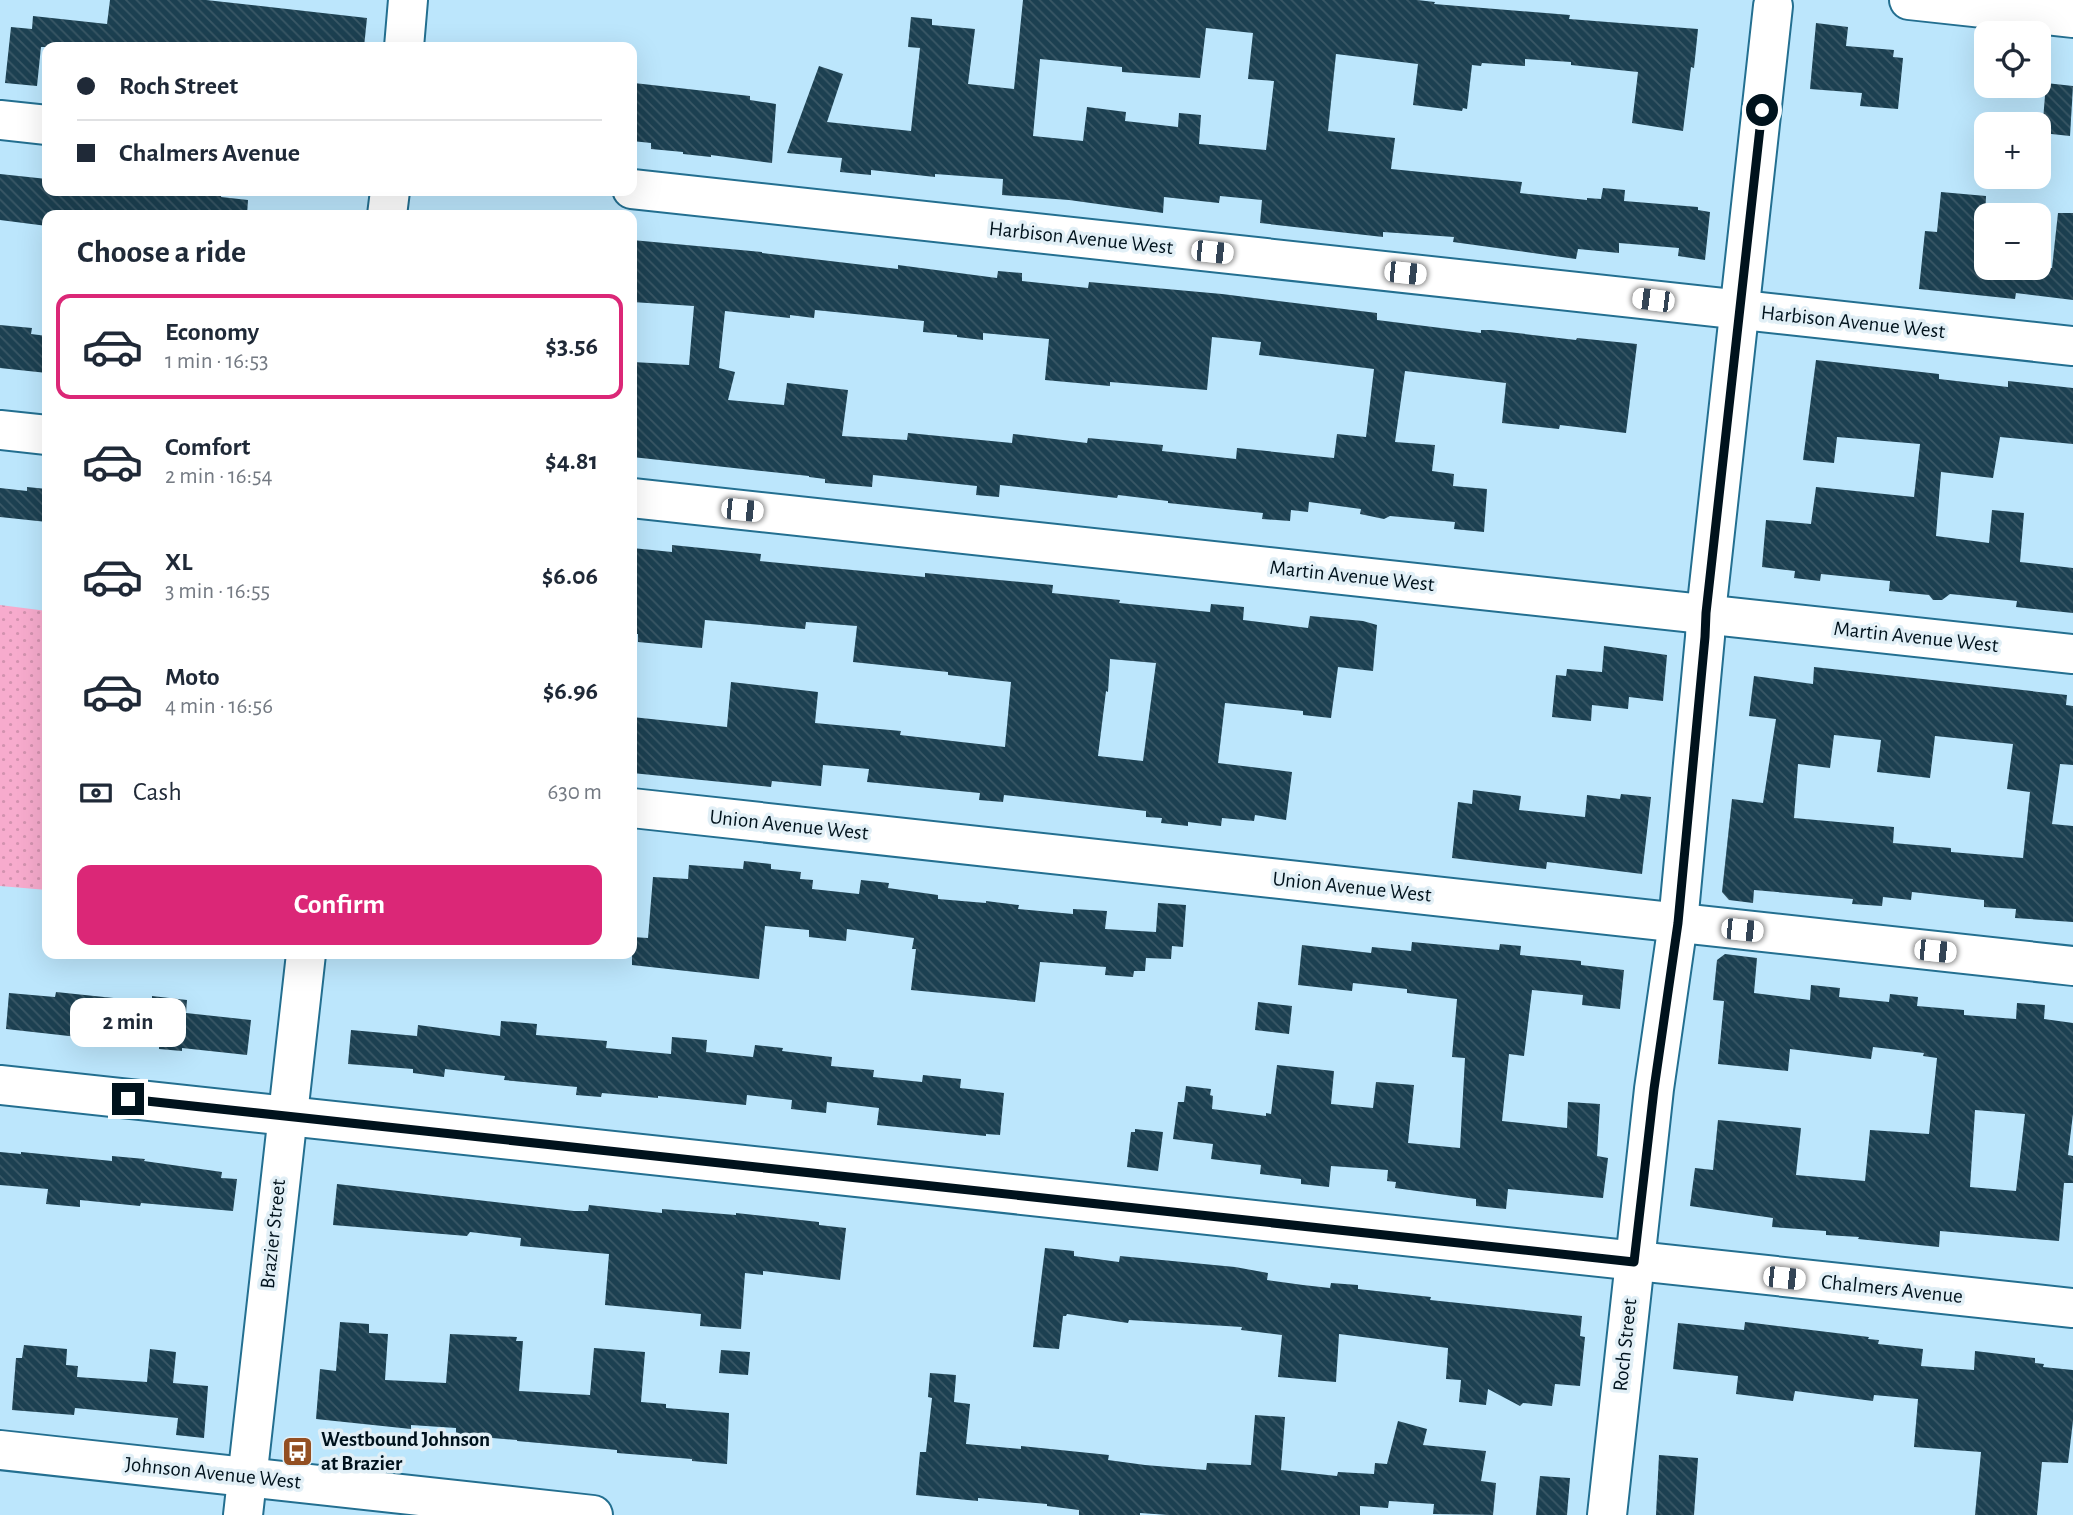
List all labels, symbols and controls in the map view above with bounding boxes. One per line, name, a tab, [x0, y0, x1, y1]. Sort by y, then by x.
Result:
map controls	[1974, 21, 2051, 280]
button: locate	[1974, 21, 2051, 98]
text: Roch Street	[119, 73, 238, 99]
route start	[1746, 94, 1778, 126]
button: +	[1974, 112, 2051, 189]
text: Chalmers Avenue	[119, 140, 300, 166]
button: −	[1974, 203, 2051, 280]
street label: Harbison Avenue West	[988, 218, 1174, 258]
text: Choose a ride	[77, 236, 246, 268]
car	[1191, 239, 1234, 265]
car	[1384, 260, 1427, 286]
car	[1631, 287, 1676, 313]
street label: Harbison Avenue West	[1760, 302, 1946, 342]
icon: car	[81, 315, 144, 378]
text: Economy	[165, 319, 259, 345]
text: $3.56	[545, 333, 598, 359]
text: 1 min · 16:53	[165, 350, 268, 373]
icon: car	[81, 430, 144, 493]
text: Comfort	[165, 434, 250, 460]
text: $4.81	[545, 448, 598, 474]
text: 2 min · 16:54	[165, 465, 273, 488]
car	[721, 497, 764, 523]
icon: car	[81, 545, 144, 608]
text: XL	[165, 549, 192, 575]
street label: Martin Avenue West	[1269, 557, 1436, 595]
text: $6.06	[542, 563, 598, 589]
text: 3 min · 16:55	[165, 580, 270, 603]
street label: Martin Avenue West	[1833, 618, 2000, 656]
icon: car	[81, 660, 144, 723]
text: Moto	[165, 664, 220, 690]
text: $6.96	[543, 678, 598, 704]
text: 4 min · 16:56	[165, 695, 273, 718]
icon: cash	[77, 774, 115, 812]
text: Cash	[133, 779, 182, 805]
text: 630 m	[547, 781, 602, 804]
street label: Union Avenue West	[708, 806, 870, 844]
button: Confirm	[77, 865, 602, 945]
street label: Union Avenue West	[1271, 868, 1433, 906]
car	[1721, 917, 1764, 943]
car	[1914, 938, 1957, 964]
callout: 2 min	[70, 998, 186, 1046]
text: 2 min	[102, 1011, 154, 1034]
route end	[112, 1083, 144, 1115]
street label: Brazier Street	[257, 1178, 289, 1290]
car	[1763, 1265, 1806, 1291]
street label: Chalmers Avenue	[1820, 1271, 1964, 1307]
street label: Roch Street	[1610, 1297, 1640, 1392]
place label: Westbound Johnson at Brazier	[321, 1429, 490, 1474]
bus stop icon: Westbound Johnson at Brazier	[281, 1434, 315, 1468]
street label: Johnson Avenue West	[124, 1453, 302, 1493]

